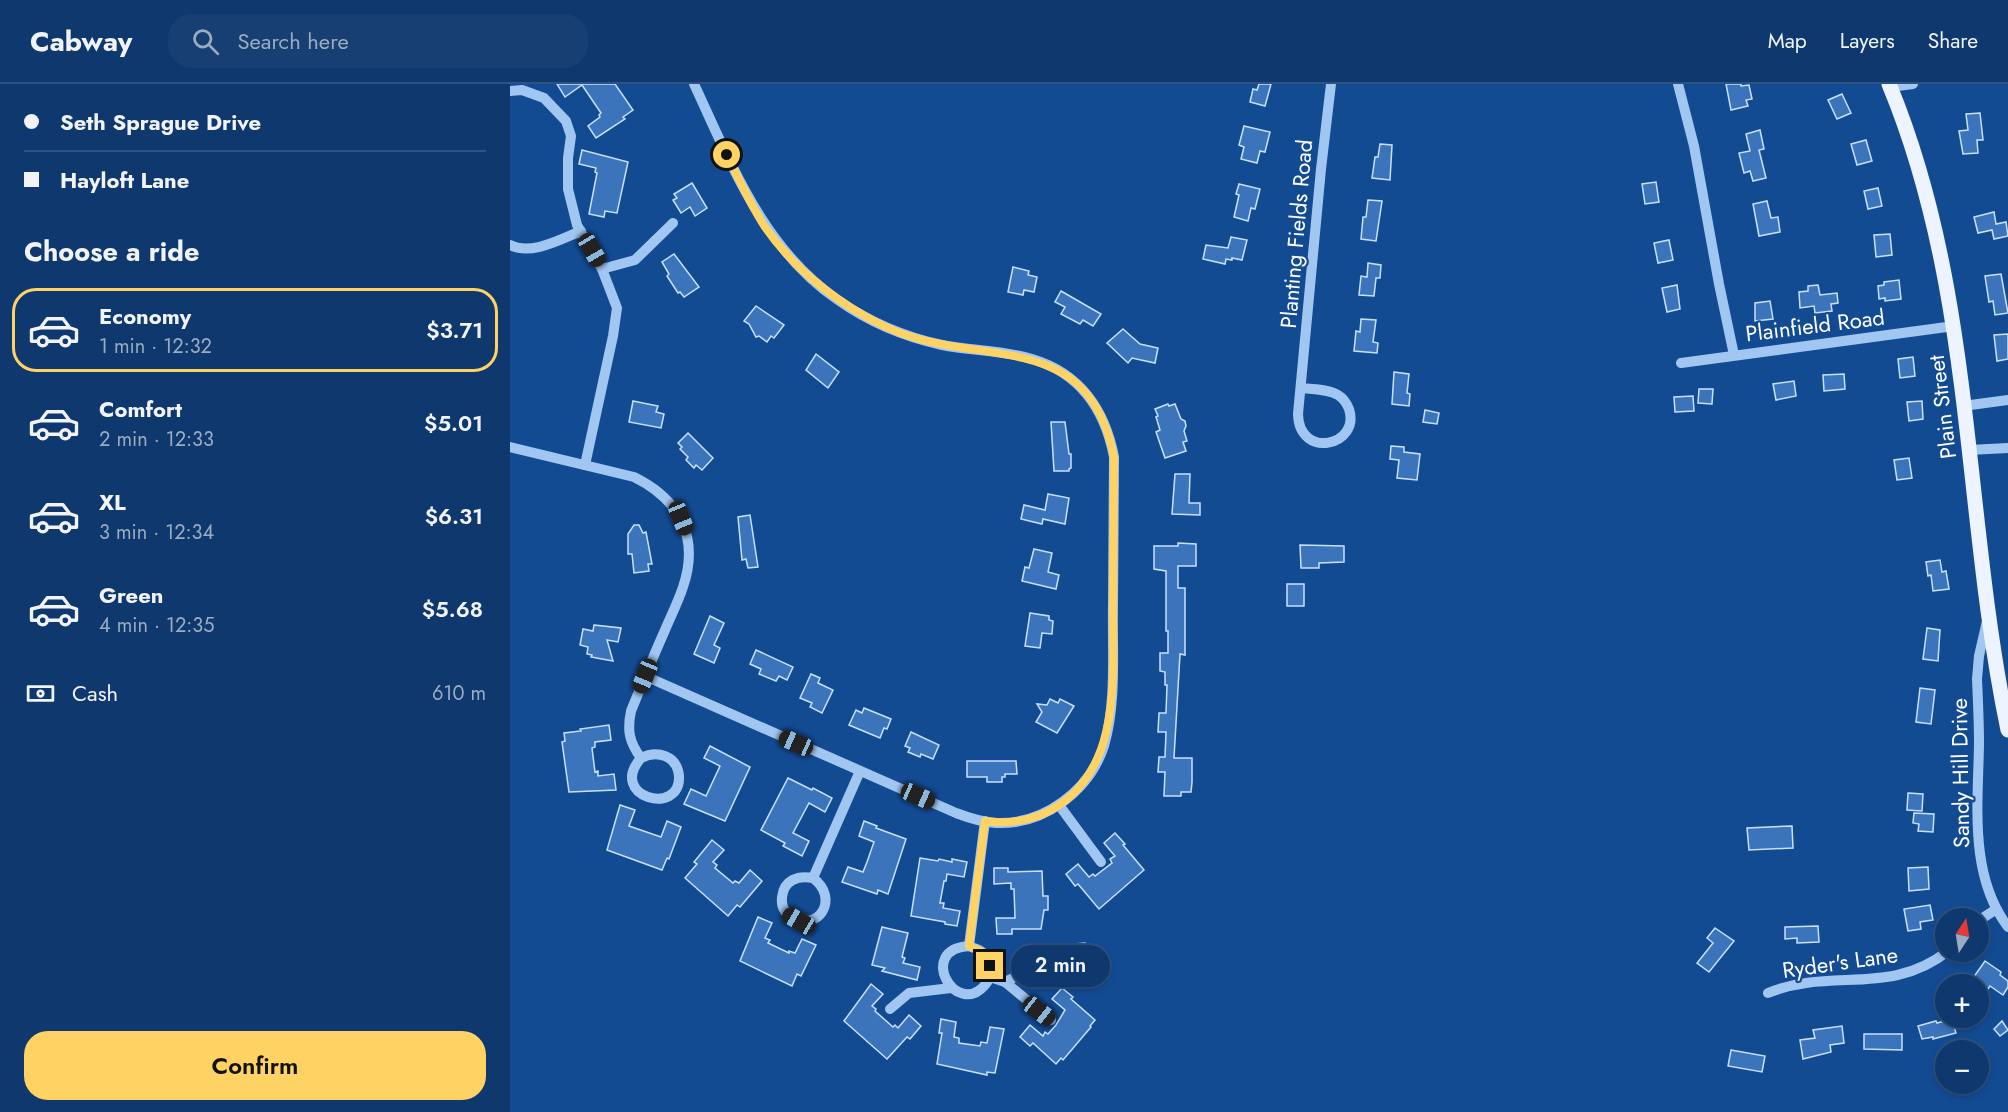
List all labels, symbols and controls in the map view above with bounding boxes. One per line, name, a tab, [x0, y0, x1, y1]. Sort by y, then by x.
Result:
search box	[168, 14, 588, 68]
text: Cabway	[30, 21, 132, 62]
icon: search	[189, 25, 222, 58]
text: Search here	[237, 25, 349, 57]
text: Map	[1768, 26, 1807, 56]
text: Layers	[1840, 26, 1895, 56]
text: Share	[1928, 26, 1978, 56]
text: Seth Sprague Drive	[60, 106, 261, 138]
street label: Planting Fields Road	[1272, 138, 1320, 330]
route start	[713, 141, 740, 168]
text: Hayloft Lane	[60, 164, 189, 196]
car	[575, 230, 609, 270]
text: Choose a ride	[24, 232, 199, 271]
text: Economy	[99, 300, 191, 332]
street label: Plainfield Road	[1744, 301, 1886, 349]
icon: car	[27, 303, 81, 357]
text: $3.71	[426, 314, 483, 346]
text: 1 min · 12:32	[99, 332, 212, 361]
street label: Plain Street	[1920, 353, 1964, 461]
text: Comfort	[99, 393, 182, 425]
icon: car	[27, 396, 81, 450]
text: $5.01	[424, 407, 483, 439]
text: 2 min · 12:33	[99, 425, 214, 454]
text: XL	[99, 486, 126, 518]
icon: car	[27, 489, 81, 543]
car	[666, 498, 696, 538]
text: $6.31	[425, 500, 483, 532]
text: 3 min · 12:34	[99, 518, 214, 547]
text: Green	[99, 579, 163, 611]
icon: car	[27, 582, 81, 636]
text: $5.68	[422, 593, 483, 625]
text: 4 min · 12:35	[99, 611, 215, 640]
car	[630, 656, 660, 696]
icon: cash	[24, 677, 57, 710]
text: Cash	[72, 677, 118, 709]
text: 610 m	[432, 679, 486, 708]
street label: Sandy Hill Drive	[1943, 698, 1977, 848]
car	[776, 727, 816, 759]
car	[898, 780, 938, 812]
car	[779, 904, 819, 938]
north arrow	[1935, 908, 1989, 962]
map controls	[1935, 908, 1989, 1094]
street label: Ryder's Lane	[1780, 938, 1900, 986]
callout: 2 min	[1011, 945, 1110, 987]
text: 2 min	[1035, 951, 1086, 980]
route end	[976, 952, 1003, 979]
button: +	[1935, 974, 1989, 1028]
car	[1019, 993, 1059, 1029]
button: Confirm	[24, 1031, 486, 1100]
button: −	[1935, 1040, 1989, 1094]

